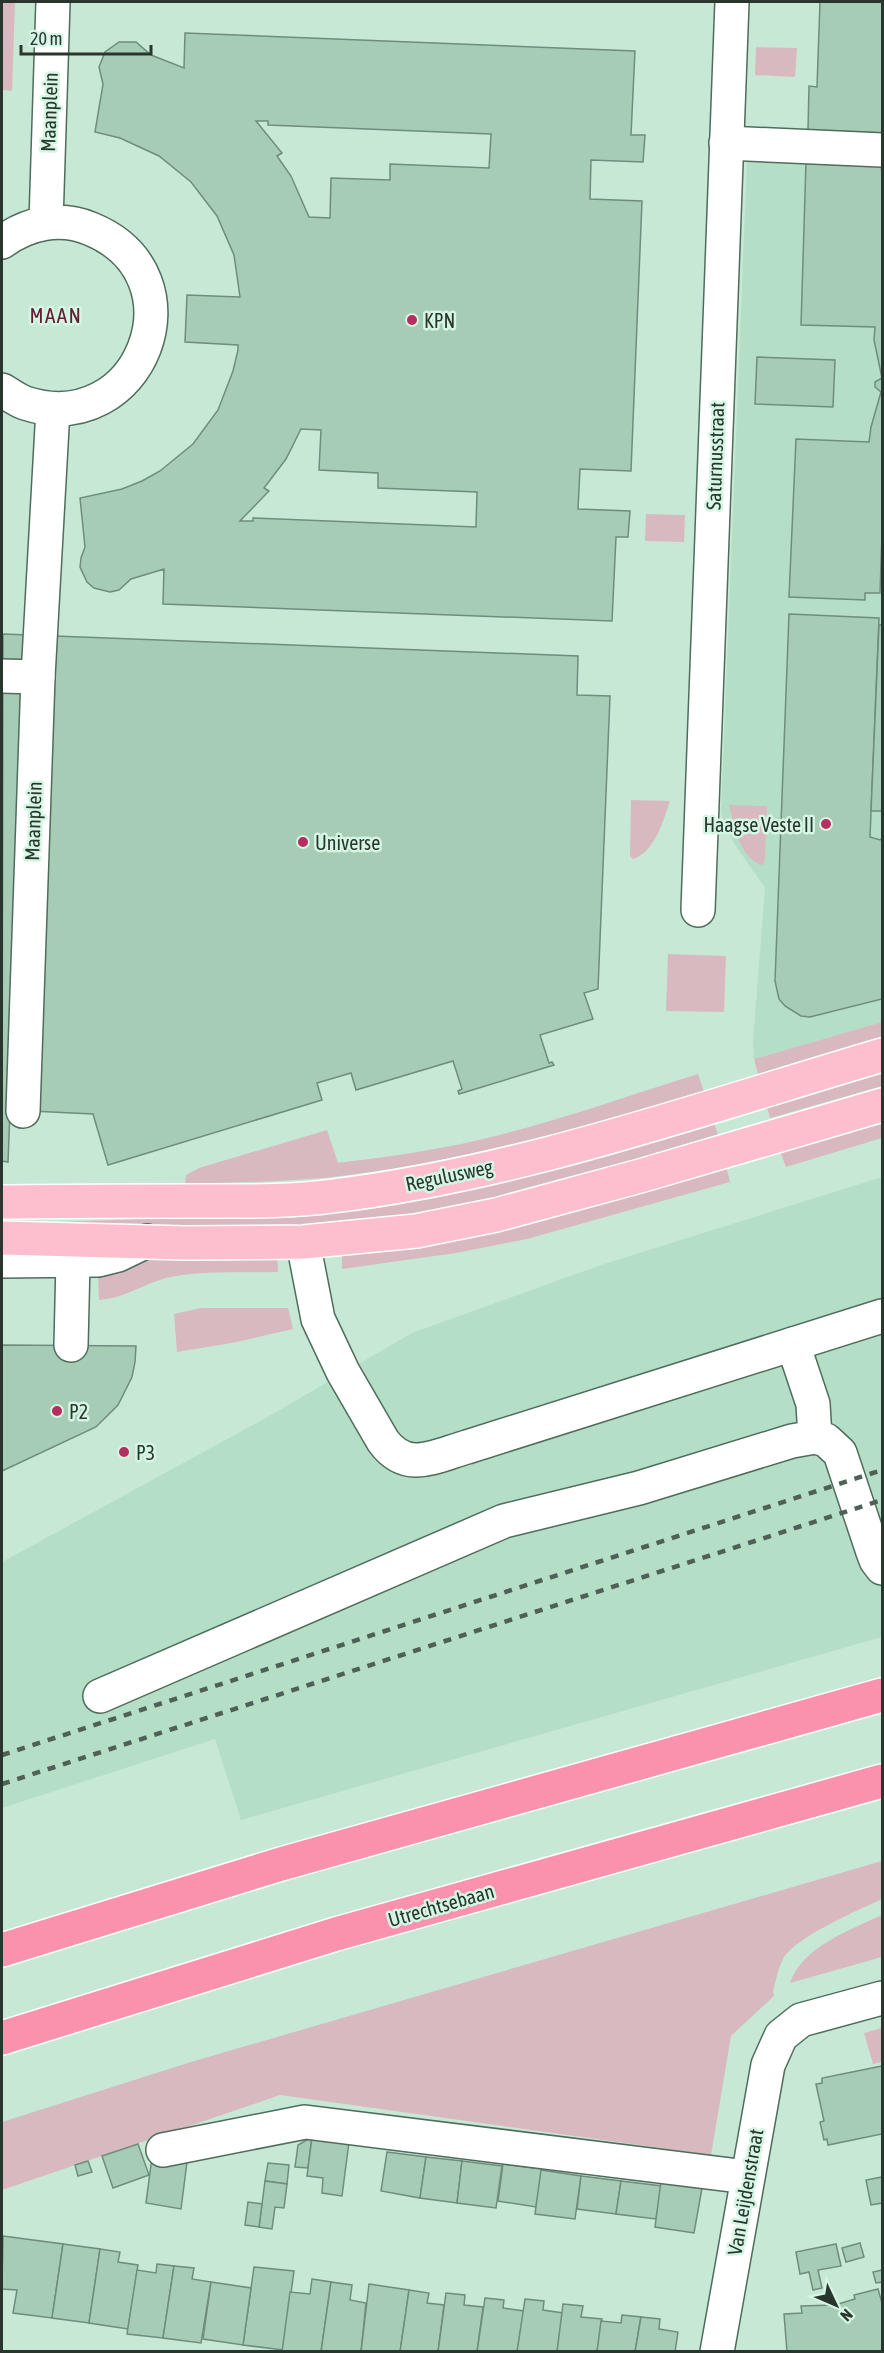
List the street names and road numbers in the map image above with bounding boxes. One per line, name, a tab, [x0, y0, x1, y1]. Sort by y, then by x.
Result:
street label: Maanplein	[36, 72, 62, 152]
street label: Saturnusstraat	[702, 401, 728, 510]
street label: Maanplein	[20, 781, 46, 861]
street label: Regulusweg	[403, 1154, 495, 1195]
street label: Utrechtsebaan	[385, 1879, 497, 1931]
street label: Van Leijdenstraat	[723, 2127, 767, 2257]

